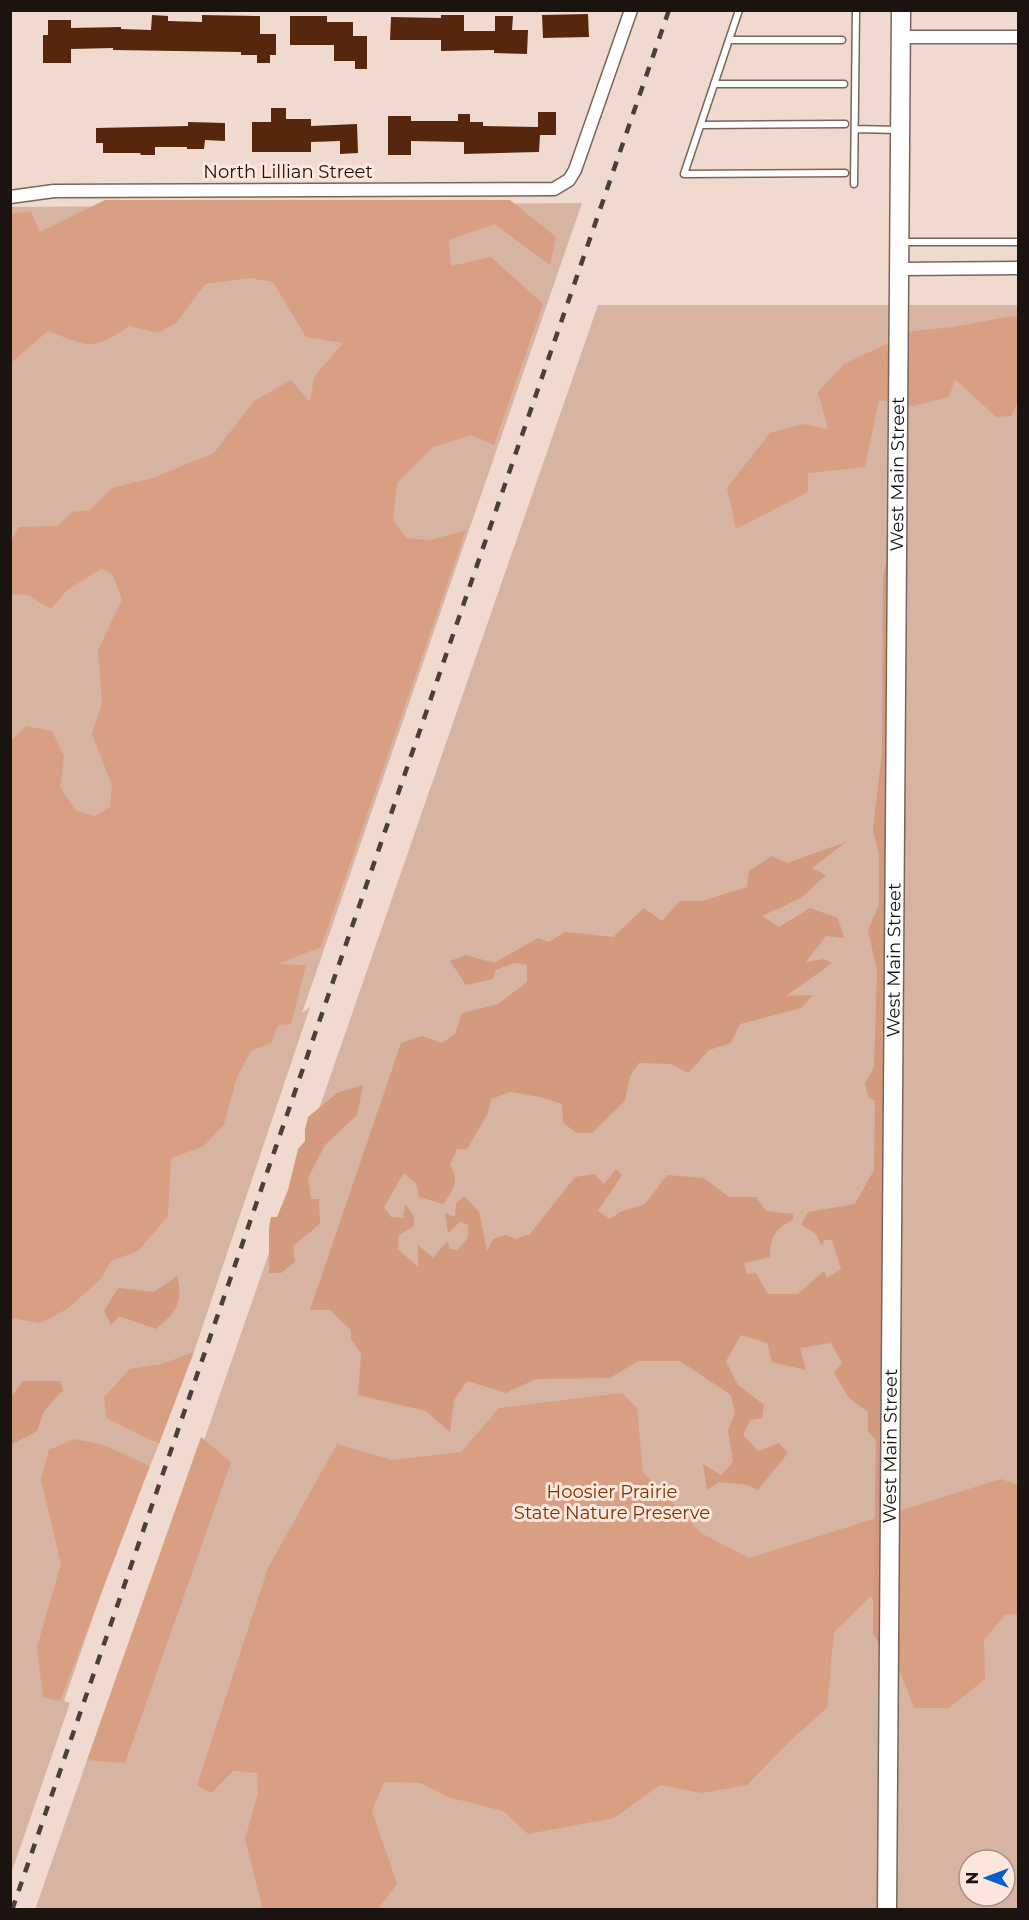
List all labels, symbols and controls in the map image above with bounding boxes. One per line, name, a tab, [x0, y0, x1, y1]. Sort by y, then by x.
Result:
street label: North Lillian Street	[203, 161, 373, 183]
street label: West Main Street	[886, 397, 909, 551]
street label: West Main Street	[882, 883, 906, 1037]
street label: West Main Street	[879, 1369, 902, 1523]
park label: Hoosier Prairie State Nature Preserve	[514, 1481, 710, 1524]
north arrow	[957, 1848, 1017, 1908]
text: N	[963, 1872, 982, 1884]

